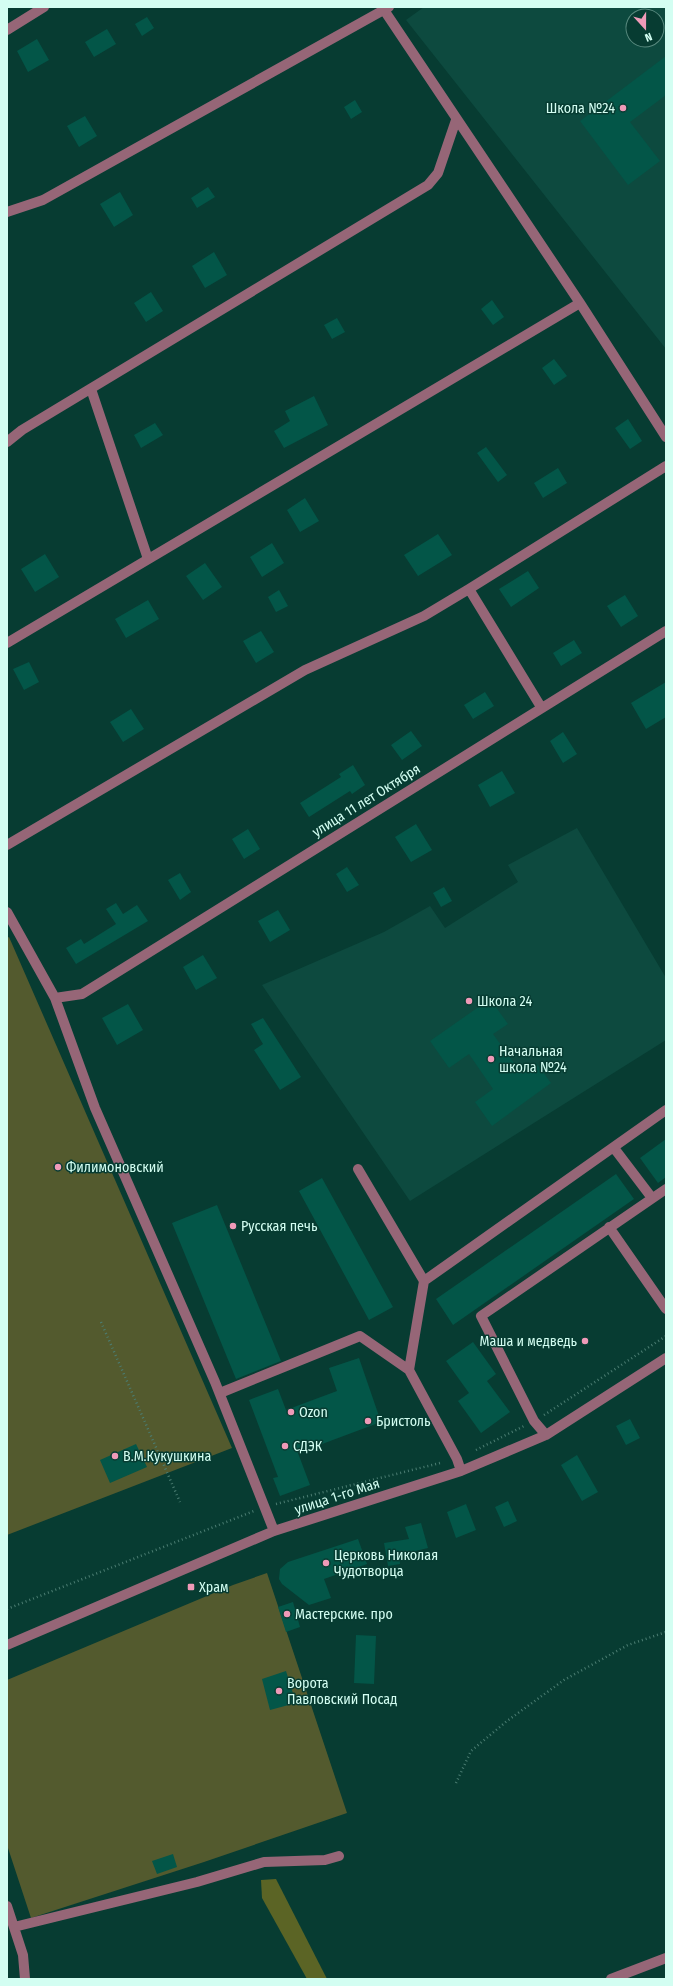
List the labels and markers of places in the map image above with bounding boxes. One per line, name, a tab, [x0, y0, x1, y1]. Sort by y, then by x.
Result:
place label: Школа №24	[546, 100, 615, 117]
marker: Школа №24	[618, 103, 628, 113]
place label: Школа 24	[477, 993, 532, 1010]
marker: Школа 24	[464, 996, 474, 1006]
place label: Начальная школа №24	[499, 1043, 567, 1076]
marker: Начальная школа №24	[486, 1054, 496, 1064]
place label: Филимоновский	[66, 1159, 164, 1176]
marker: Филимоновский	[53, 1162, 63, 1172]
place label: Русская печь	[241, 1218, 318, 1235]
marker: Русская печь	[228, 1221, 238, 1231]
place label: Маша и медведь	[480, 1333, 578, 1350]
marker: Маша и медведь	[580, 1336, 590, 1346]
place label: Ozon	[299, 1404, 328, 1421]
marker: Ozon	[286, 1407, 296, 1417]
place label: Бристоль	[376, 1413, 431, 1430]
marker: Бристоль	[363, 1416, 373, 1426]
place label: СДЭК	[293, 1438, 323, 1455]
marker: СДЭК	[280, 1441, 290, 1451]
place label: В.М.Кукушкина	[123, 1448, 212, 1465]
marker: В.М.Кукушкина	[110, 1451, 120, 1461]
place label: Церковь Николая Чудотворца	[334, 1547, 438, 1580]
marker: Церковь Николая Чудотворца	[321, 1558, 331, 1568]
place label: Храм	[199, 1579, 229, 1596]
marker: Храм	[186, 1582, 196, 1592]
place label: Мастерские. про	[295, 1606, 393, 1623]
marker: Мастерские. про	[282, 1609, 292, 1619]
place label: Ворота Павловский Посад	[287, 1675, 397, 1708]
marker: Ворота Павловский Посад	[274, 1686, 284, 1696]

